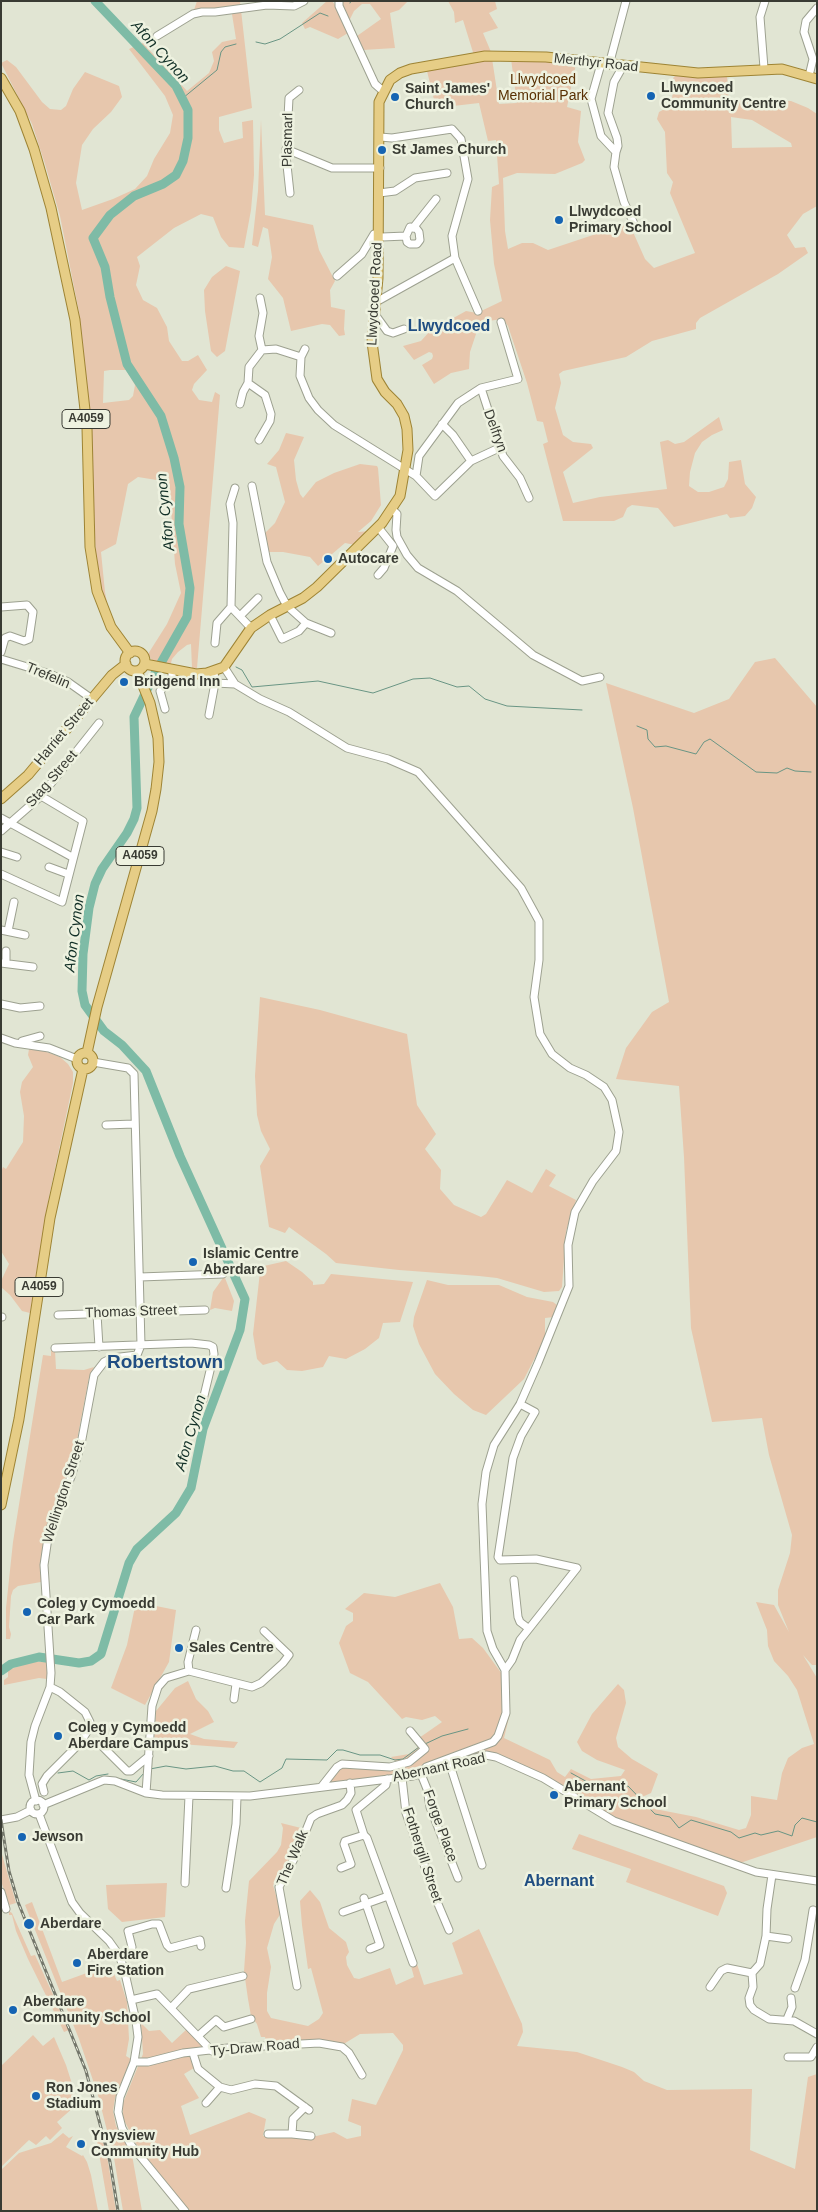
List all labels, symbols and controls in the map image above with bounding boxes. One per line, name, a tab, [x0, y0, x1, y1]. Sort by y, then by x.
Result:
water label: Afon Cynon	[127, 17, 193, 87]
street label: Merthyr Road	[553, 50, 639, 76]
park label: Llwydcoed Memorial Park	[498, 72, 588, 104]
place label: Llwyncoed Community Centre	[661, 80, 786, 112]
place label: Saint James' Church	[405, 81, 490, 114]
marker: Llwyncoed Community Centre	[645, 90, 657, 102]
marker: Saint James' Church	[389, 91, 401, 103]
street label: Plasmarl	[279, 113, 297, 167]
place label: St James Church	[392, 142, 506, 158]
marker: St James Church	[376, 144, 388, 156]
place label: Llwydcoed Primary School	[569, 204, 672, 236]
marker: Llwydcoed Primary School	[553, 214, 565, 226]
street label: Llwydcoed Road	[364, 242, 386, 346]
district label: Llwydcoed	[408, 317, 490, 337]
street label: Delfryn	[480, 407, 510, 455]
road number: A4059	[62, 409, 110, 428]
water label: Afon Cynon	[153, 472, 179, 552]
place label: Autocare	[338, 551, 399, 567]
marker: Autocare	[322, 553, 334, 565]
street label: Trefelin	[23, 659, 73, 693]
place label: Bridgend Inn	[134, 674, 220, 690]
marker: Bridgend Inn	[118, 676, 130, 688]
street label: Harriet Street	[31, 695, 97, 769]
street label: Stag Street	[23, 747, 81, 811]
road number: A4059	[116, 846, 164, 866]
water label: Afon Cynon	[61, 893, 89, 973]
place label: Islamic Centre Aberdare	[203, 1246, 299, 1278]
marker: Islamic Centre Aberdare	[187, 1256, 199, 1268]
road number: A4059	[15, 1277, 63, 1296]
street label: Thomas Street	[85, 1302, 177, 1322]
district label: Robertstown	[107, 1352, 223, 1374]
water label: Afon Cynon	[172, 1393, 210, 1473]
street label: Wellington Street	[40, 1439, 88, 1545]
place label: Coleg y Cymoedd Car Park	[37, 1596, 155, 1628]
marker: Coleg y Cymoedd Car Park	[21, 1606, 33, 1618]
place label: Sales Centre	[189, 1640, 274, 1656]
marker: Sales Centre	[173, 1642, 185, 1654]
place label: Coleg y Cymoedd Aberdare Campus	[68, 1720, 189, 1752]
marker: Coleg y Cymoedd Aberdare Campus	[52, 1730, 64, 1742]
street label: Abernant Road	[391, 1750, 487, 1786]
place label: Abernant Primary School	[564, 1779, 667, 1811]
street label: Forge Place	[419, 1788, 461, 1864]
marker: Abernant Primary School	[548, 1789, 560, 1801]
street label: Fothergill Street	[399, 1805, 445, 1905]
street label: The Walk	[274, 1828, 312, 1888]
place label: Jewson	[32, 1829, 83, 1845]
marker: Jewson	[16, 1831, 28, 1843]
district label: Abernant	[524, 1872, 594, 1892]
place label: Aberdare	[40, 1916, 101, 1932]
marker: Aberdare	[22, 1917, 36, 1931]
place label: Aberdare Fire Station	[87, 1947, 164, 1980]
marker: Aberdare Fire Station	[71, 1957, 83, 1969]
place label: Aberdare Community School	[23, 1994, 151, 2026]
marker: Aberdare Community School	[7, 2004, 19, 2016]
street label: Ty-Draw Road	[210, 2036, 300, 2060]
place label: Ron Jones Stadium	[46, 2080, 118, 2112]
marker: Ron Jones Stadium	[30, 2090, 42, 2102]
place label: Ynysview Community Hub	[91, 2128, 199, 2160]
marker: Ynysview Community Hub	[75, 2138, 87, 2150]

